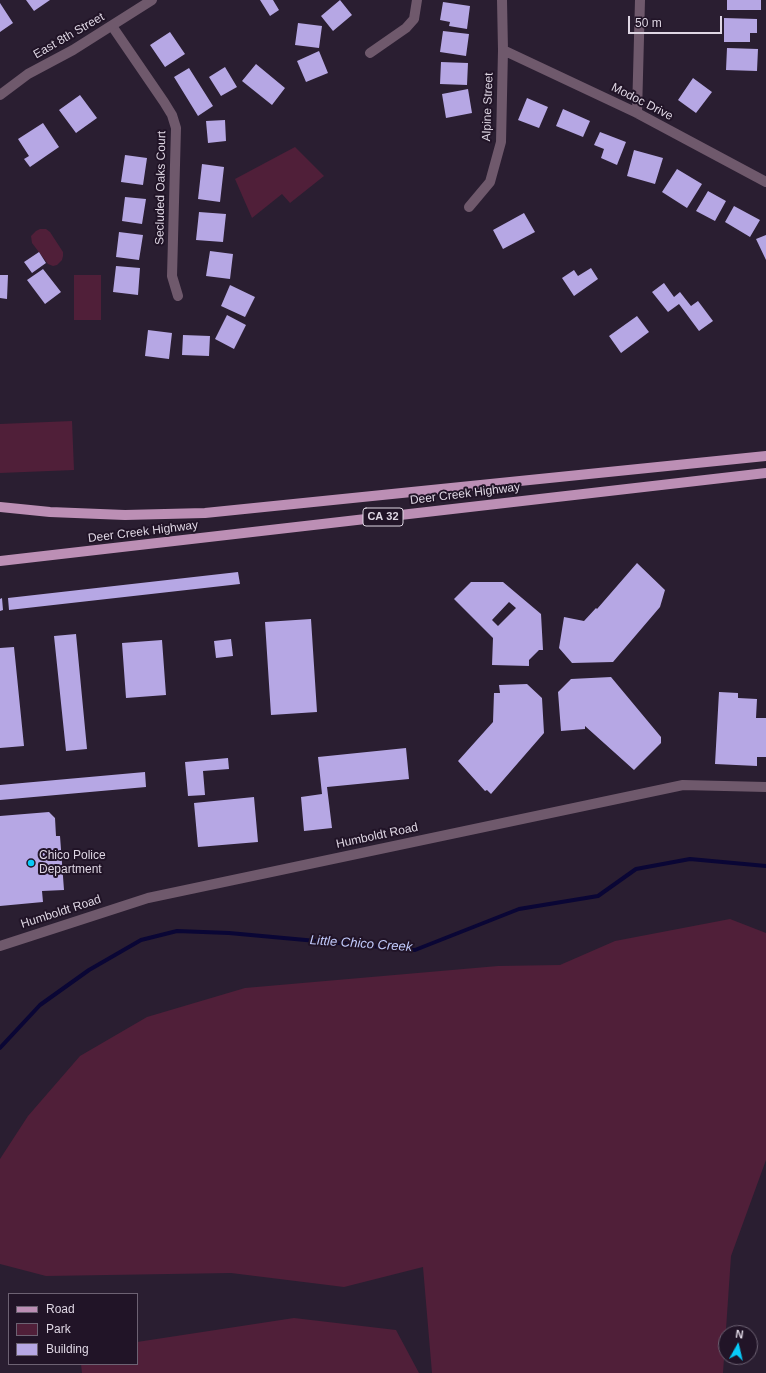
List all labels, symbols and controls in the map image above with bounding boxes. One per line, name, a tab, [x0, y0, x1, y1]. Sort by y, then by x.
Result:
scale bar	[630, 8, 724, 34]
street label: East 8th Street	[31, 10, 107, 62]
text: 50 m	[635, 16, 662, 30]
street label: Alpine Street	[480, 72, 496, 142]
street label: Modoc Drive	[609, 80, 675, 124]
street label: Secluded Oaks Court	[153, 131, 169, 245]
street label: Deer Creek Highway	[409, 480, 521, 508]
road number: CA 32	[363, 508, 403, 526]
street label: Deer Creek Highway	[87, 518, 199, 546]
street label: Humboldt Road	[335, 820, 419, 852]
place label: Chico Police Department	[39, 849, 106, 877]
marker: Chico Police Department	[26, 858, 36, 868]
street label: Humboldt Road	[19, 892, 103, 932]
water label: Little Chico Creek	[309, 933, 413, 955]
legend	[8, 1293, 138, 1365]
text: Road	[46, 1302, 75, 1316]
text: Park	[46, 1322, 71, 1336]
north arrow	[718, 1325, 758, 1365]
text: N	[735, 1328, 744, 1341]
text: Building	[46, 1342, 89, 1356]

